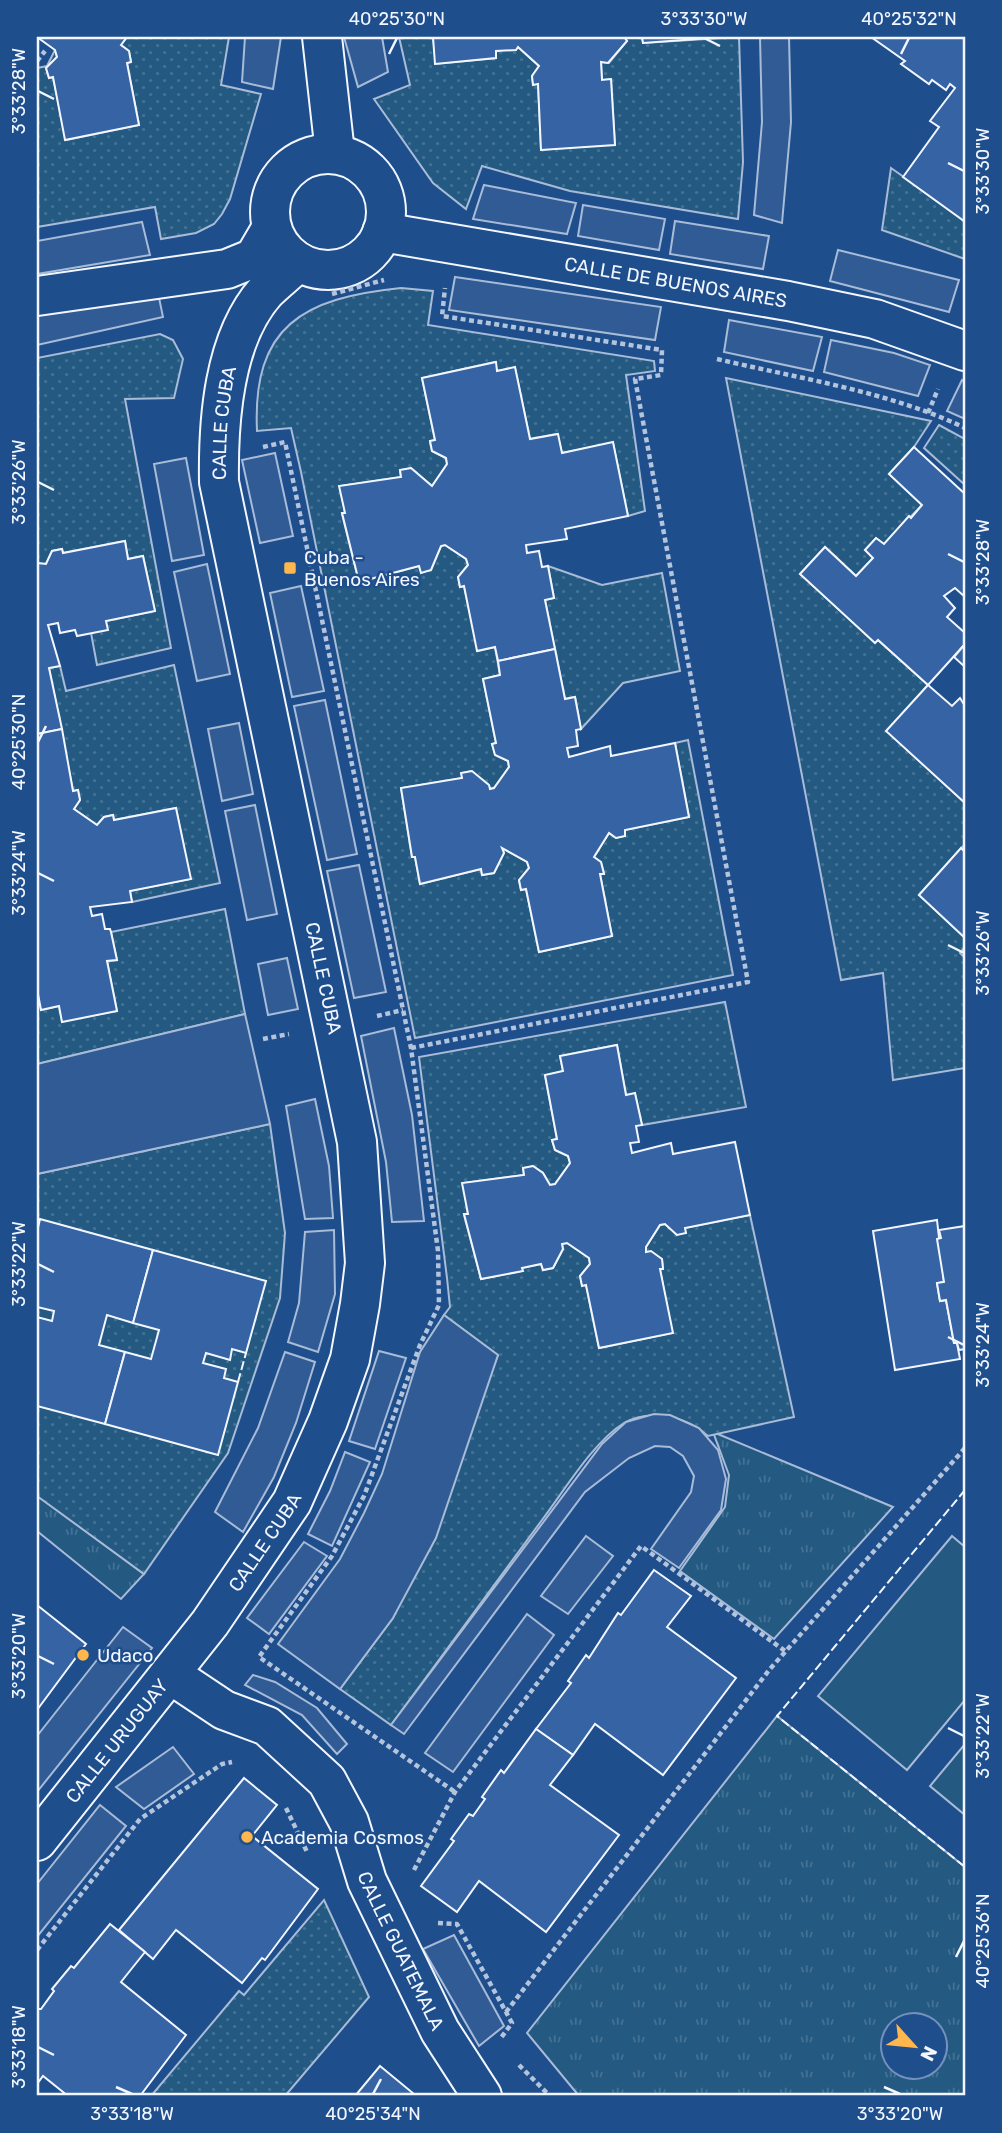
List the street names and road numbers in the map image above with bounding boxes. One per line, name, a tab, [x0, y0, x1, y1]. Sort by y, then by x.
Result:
street label: CALLE DE BUENOS AIRES	[563, 252, 789, 313]
street label: CALLE CUBA	[208, 364, 241, 480]
street label: CALLE CUBA	[300, 920, 347, 1037]
street label: CALLE CUBA	[224, 1489, 307, 1596]
street label: CALLE URUGUAY	[61, 1675, 173, 1808]
street label: CALLE GUATEMALA	[353, 1869, 449, 2035]

